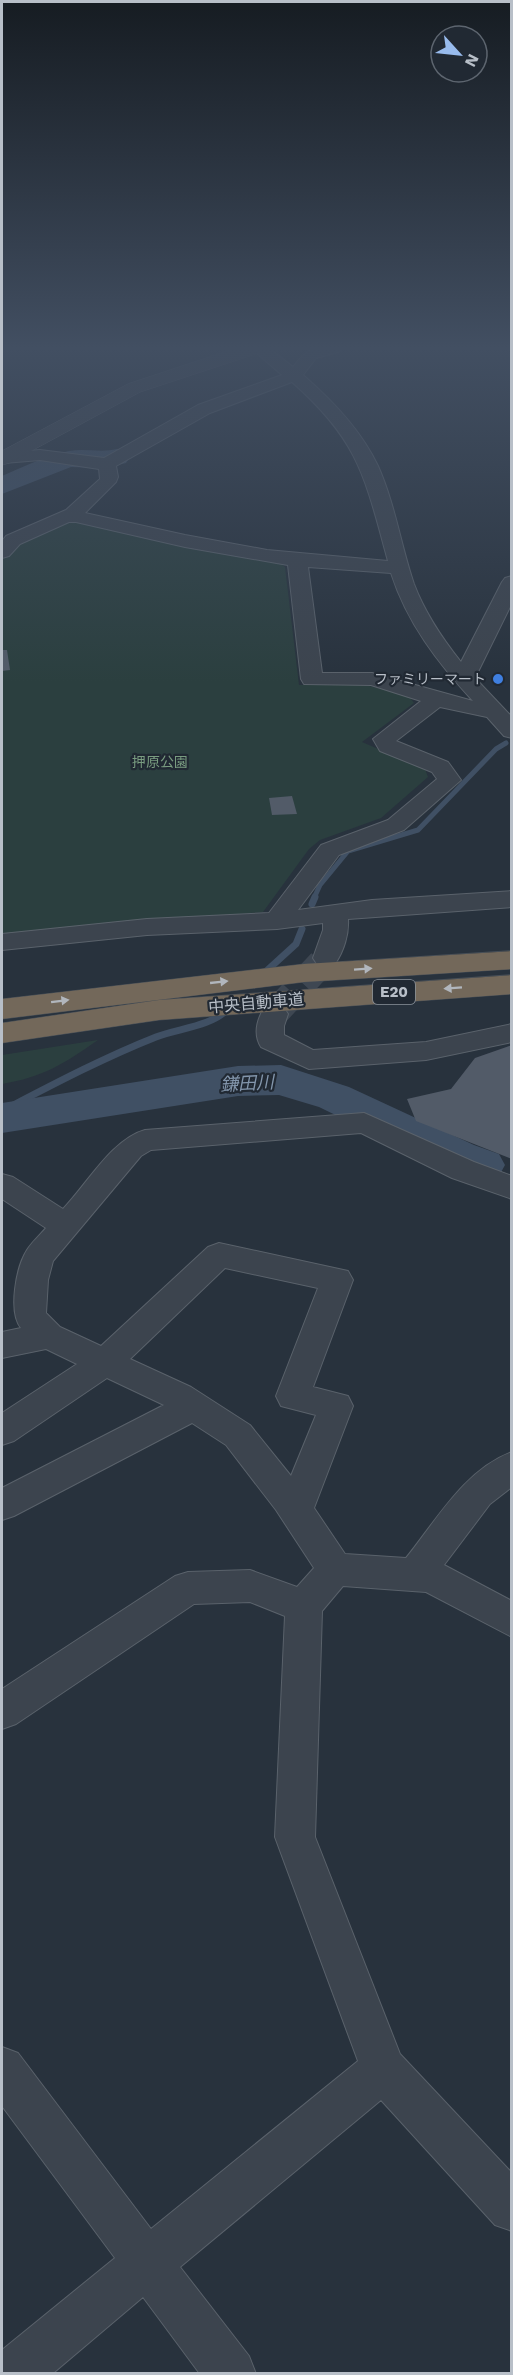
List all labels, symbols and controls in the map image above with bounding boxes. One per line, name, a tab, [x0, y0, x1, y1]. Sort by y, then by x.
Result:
north arrow	[429, 24, 489, 84]
text: N	[461, 51, 483, 70]
place label: ファミリーマート	[374, 671, 486, 687]
marker: ファミリーマート	[491, 672, 505, 686]
park label: 押原公園	[132, 754, 188, 770]
one-way arrow	[353, 965, 372, 974]
one-way arrow	[209, 977, 228, 987]
road number: E20	[373, 980, 415, 1004]
one-way arrow	[444, 983, 463, 993]
street label: 中央自動車道	[207, 989, 305, 1017]
one-way arrow	[50, 997, 69, 1006]
water label: 鎌田川	[219, 1071, 277, 1095]

